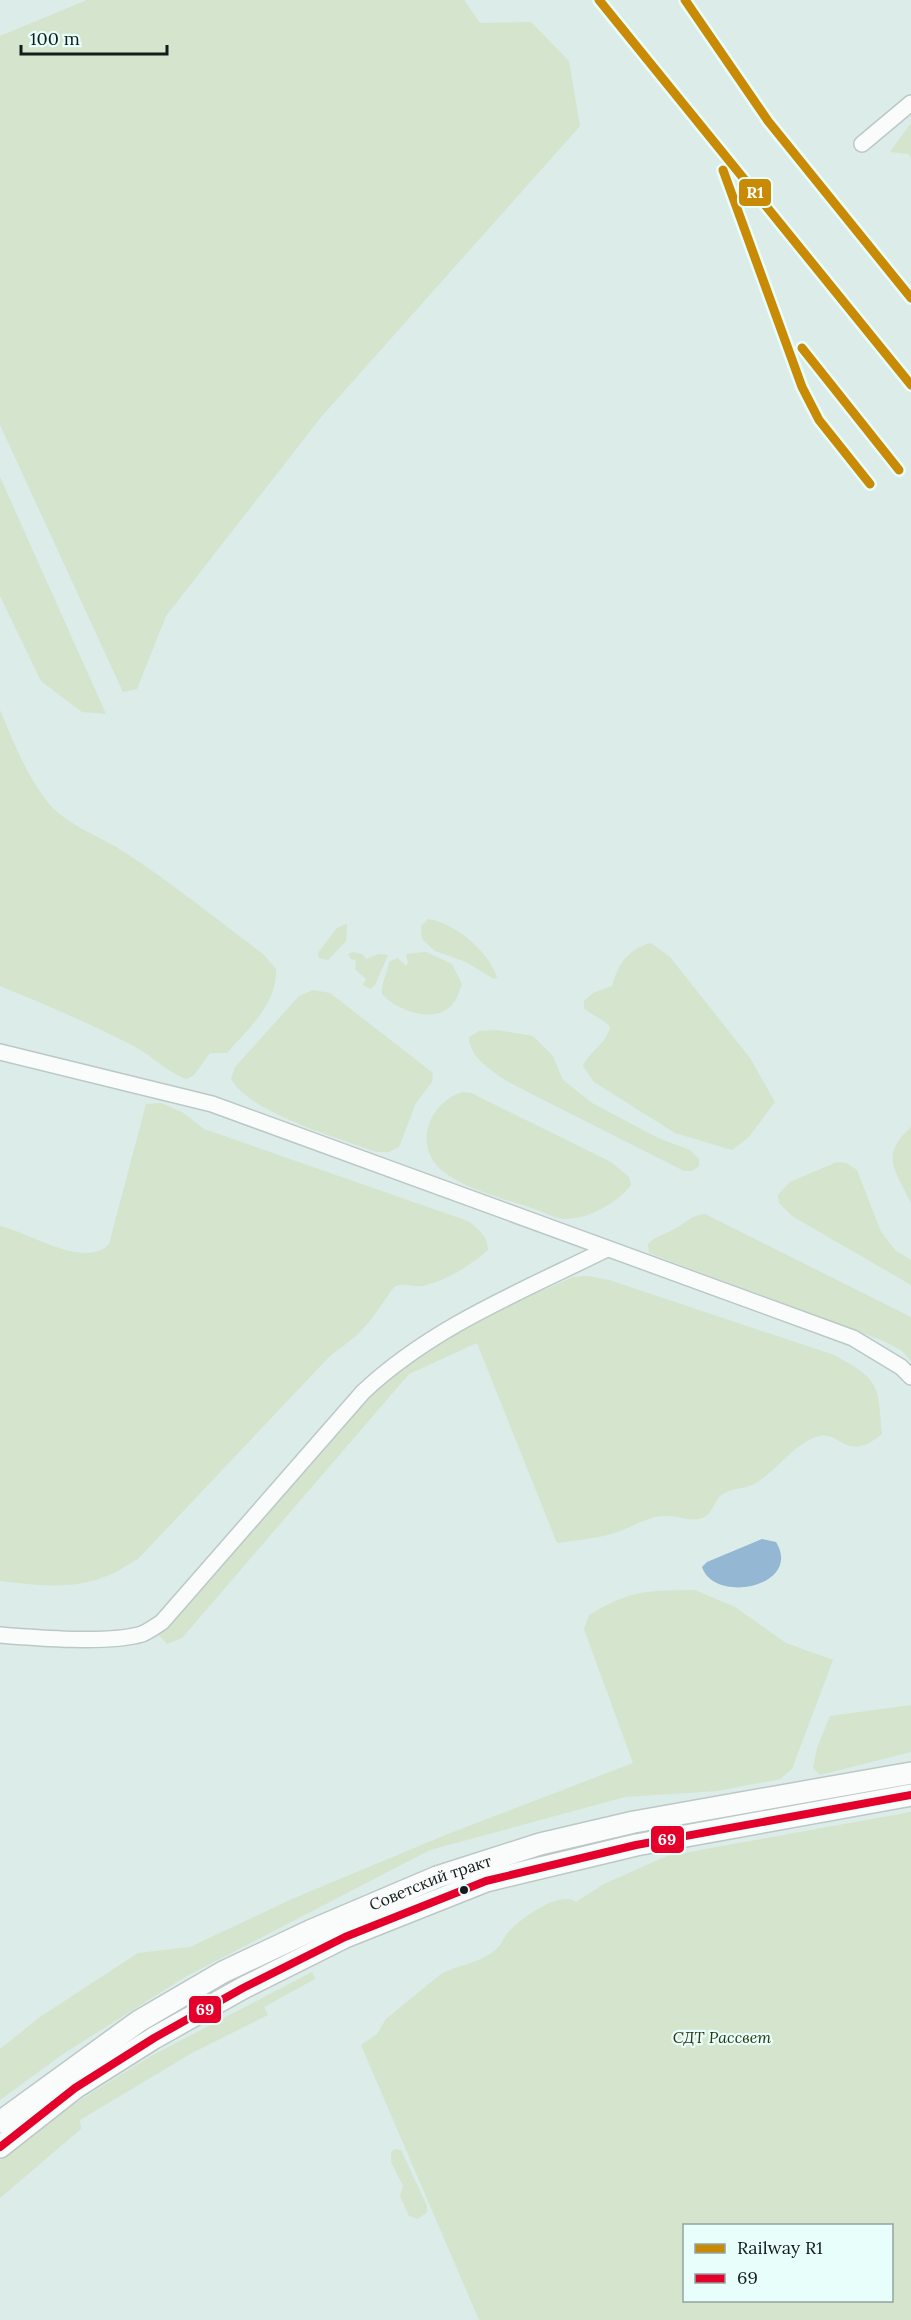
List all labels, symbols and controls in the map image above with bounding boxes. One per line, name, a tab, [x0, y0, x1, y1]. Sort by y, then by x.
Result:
scale bar	[21, 18, 166, 56]
text: 100 m	[30, 27, 80, 50]
line badge: R1	[738, 178, 772, 207]
text: R1	[746, 182, 764, 202]
line badge: 69	[650, 1825, 685, 1854]
text: 69	[658, 1829, 676, 1849]
street label: Советский тракт	[366, 1850, 494, 1915]
unlabelled marker	[458, 1884, 470, 1896]
line badge: 69	[188, 1995, 222, 2024]
text: 69	[196, 1999, 214, 2019]
park label: СДТ Рассвет	[673, 2027, 771, 2047]
legend	[683, 2224, 893, 2302]
text: Railway R1	[737, 2236, 823, 2259]
text: 69	[737, 2266, 758, 2289]

